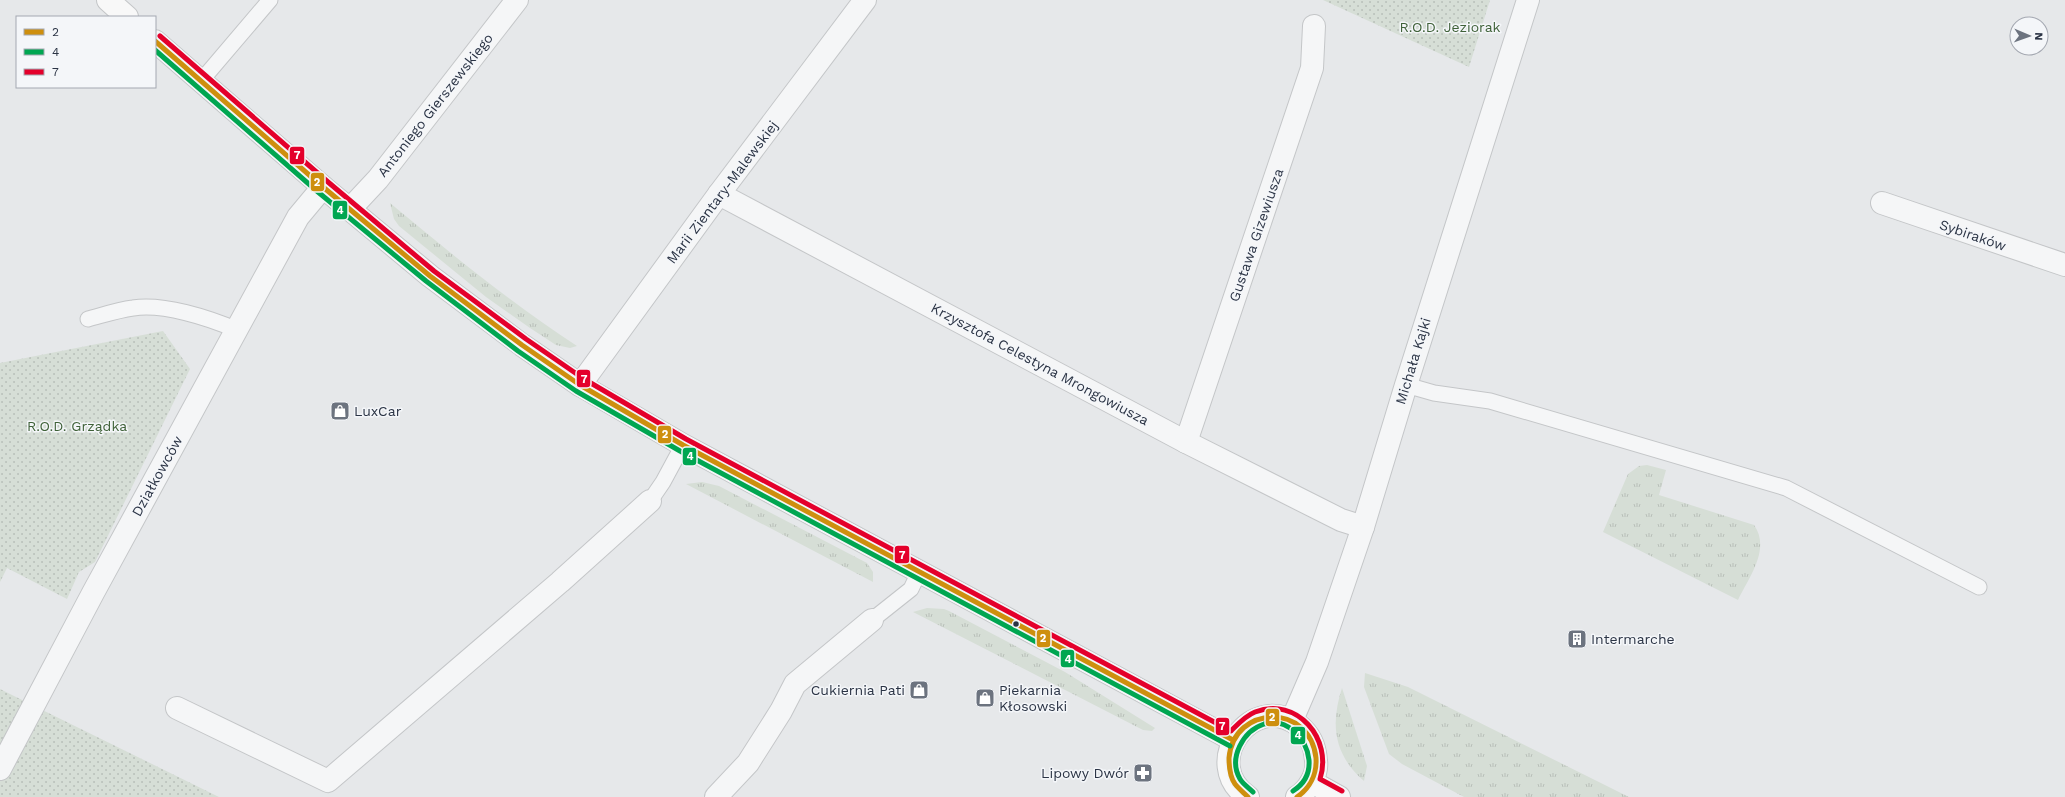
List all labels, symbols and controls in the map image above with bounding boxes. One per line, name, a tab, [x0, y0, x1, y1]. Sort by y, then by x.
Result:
legend	[16, 16, 156, 88]
north arrow	[2009, 16, 2049, 56]
park label: R.O.D. Jeziorak	[1399, 19, 1501, 35]
text: 2	[52, 25, 59, 39]
street label: Antoniego Gierszewskiego	[374, 30, 496, 180]
text: N	[2032, 32, 2045, 41]
text: 4	[52, 45, 59, 59]
text: 7	[52, 65, 59, 79]
street label: Marii Zientary-Malewskiej	[663, 117, 781, 267]
line badge: 7	[289, 146, 305, 165]
text: 7	[294, 149, 301, 162]
street label: Gustawa Gizewiusza	[1226, 166, 1286, 304]
line badge: 2	[310, 172, 325, 192]
text: 2	[314, 176, 321, 189]
line badge: 4	[332, 200, 348, 220]
text: 4	[336, 204, 344, 217]
street label: Sybiraków	[1938, 216, 2009, 254]
street label: Krzysztofa Celestyna Mrongowiusza	[928, 300, 1152, 428]
street label: Michała Kajki	[1392, 316, 1434, 406]
line badge: 7	[576, 369, 591, 388]
text: 7	[581, 373, 588, 386]
shop icon: LuxCar	[329, 400, 351, 422]
place label: LuxCar	[354, 403, 402, 419]
park label: R.O.D. Grządka	[27, 418, 127, 434]
line badge: 2	[657, 425, 672, 444]
text: 2	[662, 428, 669, 441]
street label: Działkowców	[128, 433, 186, 519]
line badge: 4	[682, 447, 697, 466]
text: 4	[686, 450, 694, 463]
line badge: 7	[894, 545, 910, 564]
text: 7	[899, 549, 906, 562]
unlabelled marker	[1011, 619, 1021, 629]
building icon: Intermarche	[1566, 628, 1588, 650]
line badge: 2	[1036, 629, 1051, 648]
place label: Intermarche	[1591, 631, 1675, 647]
text: 2	[1040, 632, 1047, 645]
line badge: 4	[1060, 649, 1075, 668]
text: 4	[1064, 653, 1072, 666]
shop icon: Cukiernia Pati	[908, 679, 930, 701]
place label: Cukiernia Pati	[811, 682, 905, 698]
place label: Piekarnia Kłosowski	[999, 682, 1067, 714]
shop icon: Piekarnia Kłosowski	[974, 687, 996, 709]
line badge: 2	[1265, 708, 1280, 727]
text: 2	[1269, 711, 1276, 724]
line badge: 7	[1215, 717, 1230, 736]
text: 7	[1219, 720, 1226, 733]
line badge: 4	[1290, 726, 1306, 745]
text: 4	[1294, 729, 1302, 742]
pharmacy icon: Lipowy Dwór	[1132, 762, 1154, 784]
place label: Lipowy Dwór	[1041, 765, 1129, 781]

